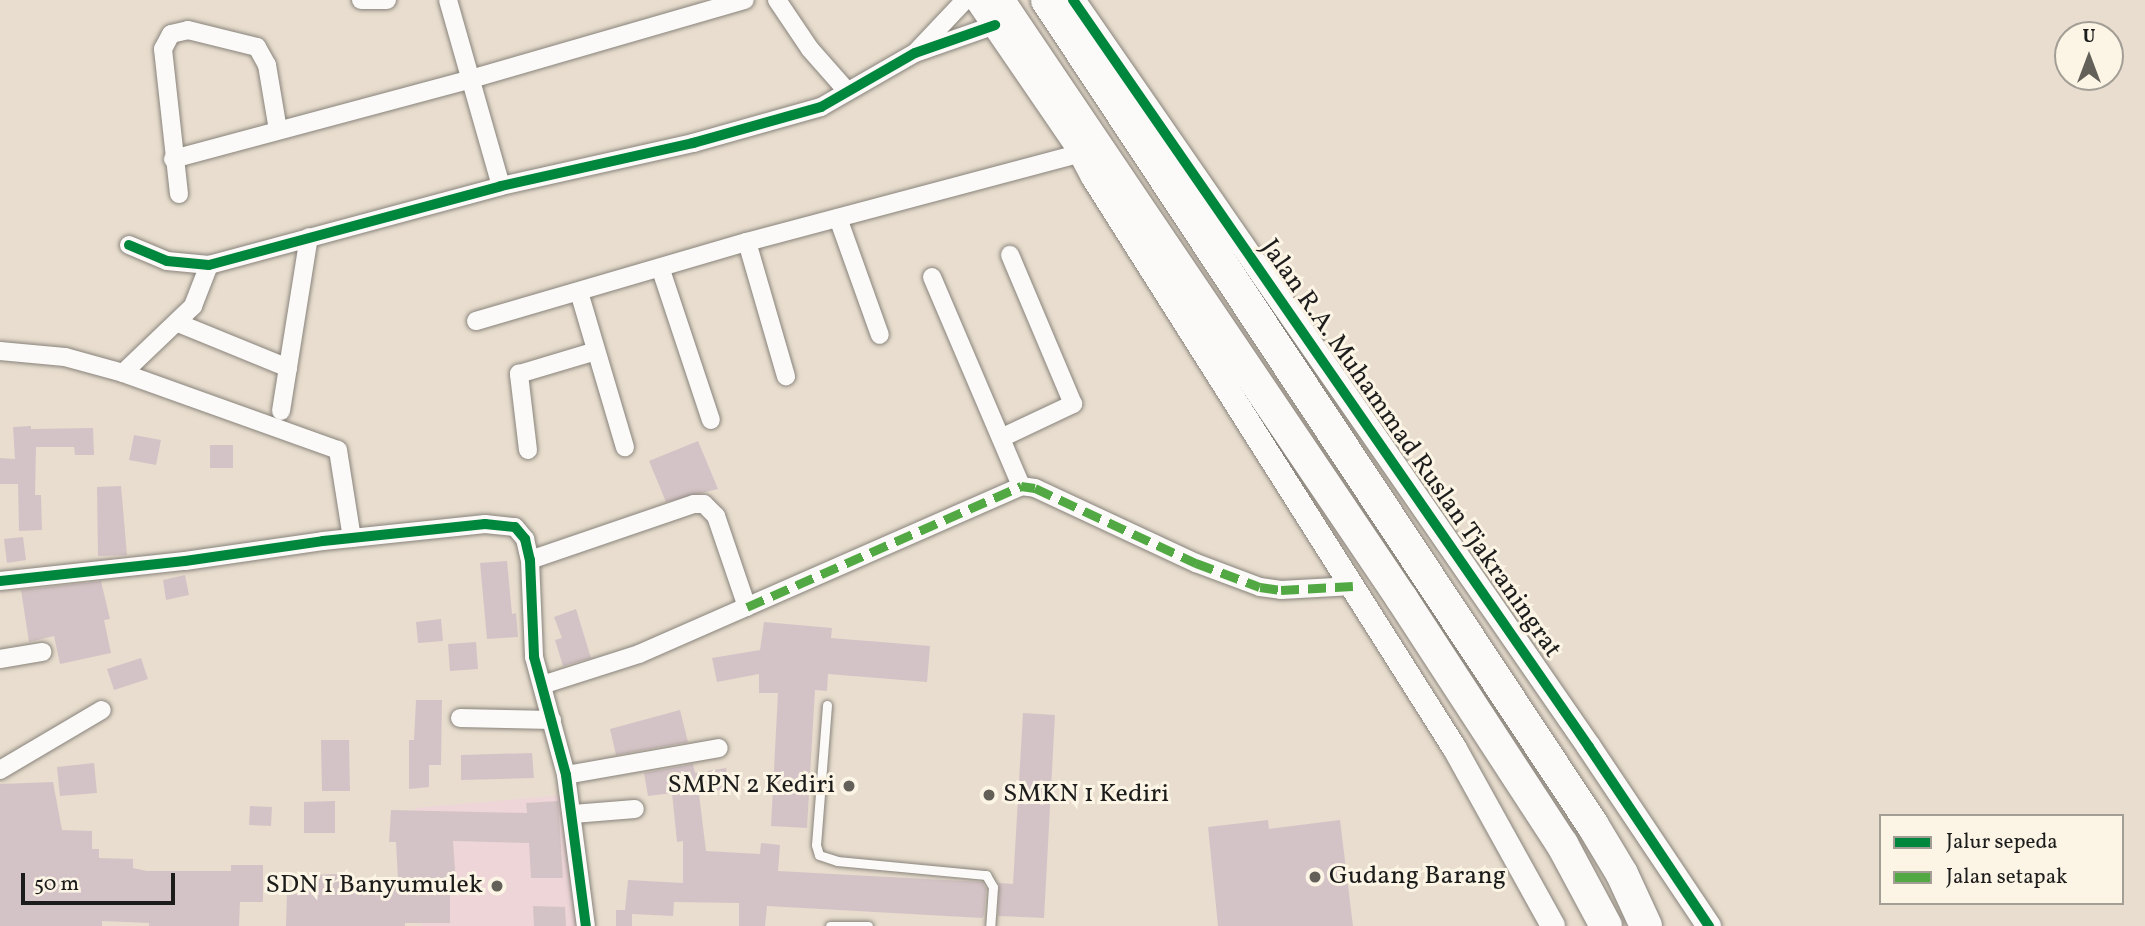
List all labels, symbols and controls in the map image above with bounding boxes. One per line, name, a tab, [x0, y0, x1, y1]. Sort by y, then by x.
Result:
north arrow	[2054, 21, 2124, 91]
text: U	[2082, 24, 2096, 50]
street label: Jalan R.A. Muhammad Ruslan Tjakraningrat	[1253, 234, 1567, 664]
place label: SMPN 2 Kediri	[668, 770, 835, 802]
marker: SMPN 2 Kediri	[841, 778, 857, 794]
place label: SMKN 1 Kediri	[1003, 779, 1169, 811]
marker: SMKN 1 Kediri	[981, 787, 997, 803]
legend	[1879, 814, 2124, 905]
text: Jalur sepeda	[1946, 828, 2058, 857]
scale bar	[24, 860, 178, 904]
place label: Gudang Barang	[1329, 861, 1506, 893]
text: Jalan setapak	[1946, 863, 2068, 892]
marker: Gudang Barang	[1307, 869, 1323, 885]
text: 50 m	[34, 870, 79, 899]
place label: SDN 1 Banyumulek	[266, 870, 483, 902]
marker: SDN 1 Banyumulek	[489, 878, 505, 894]

